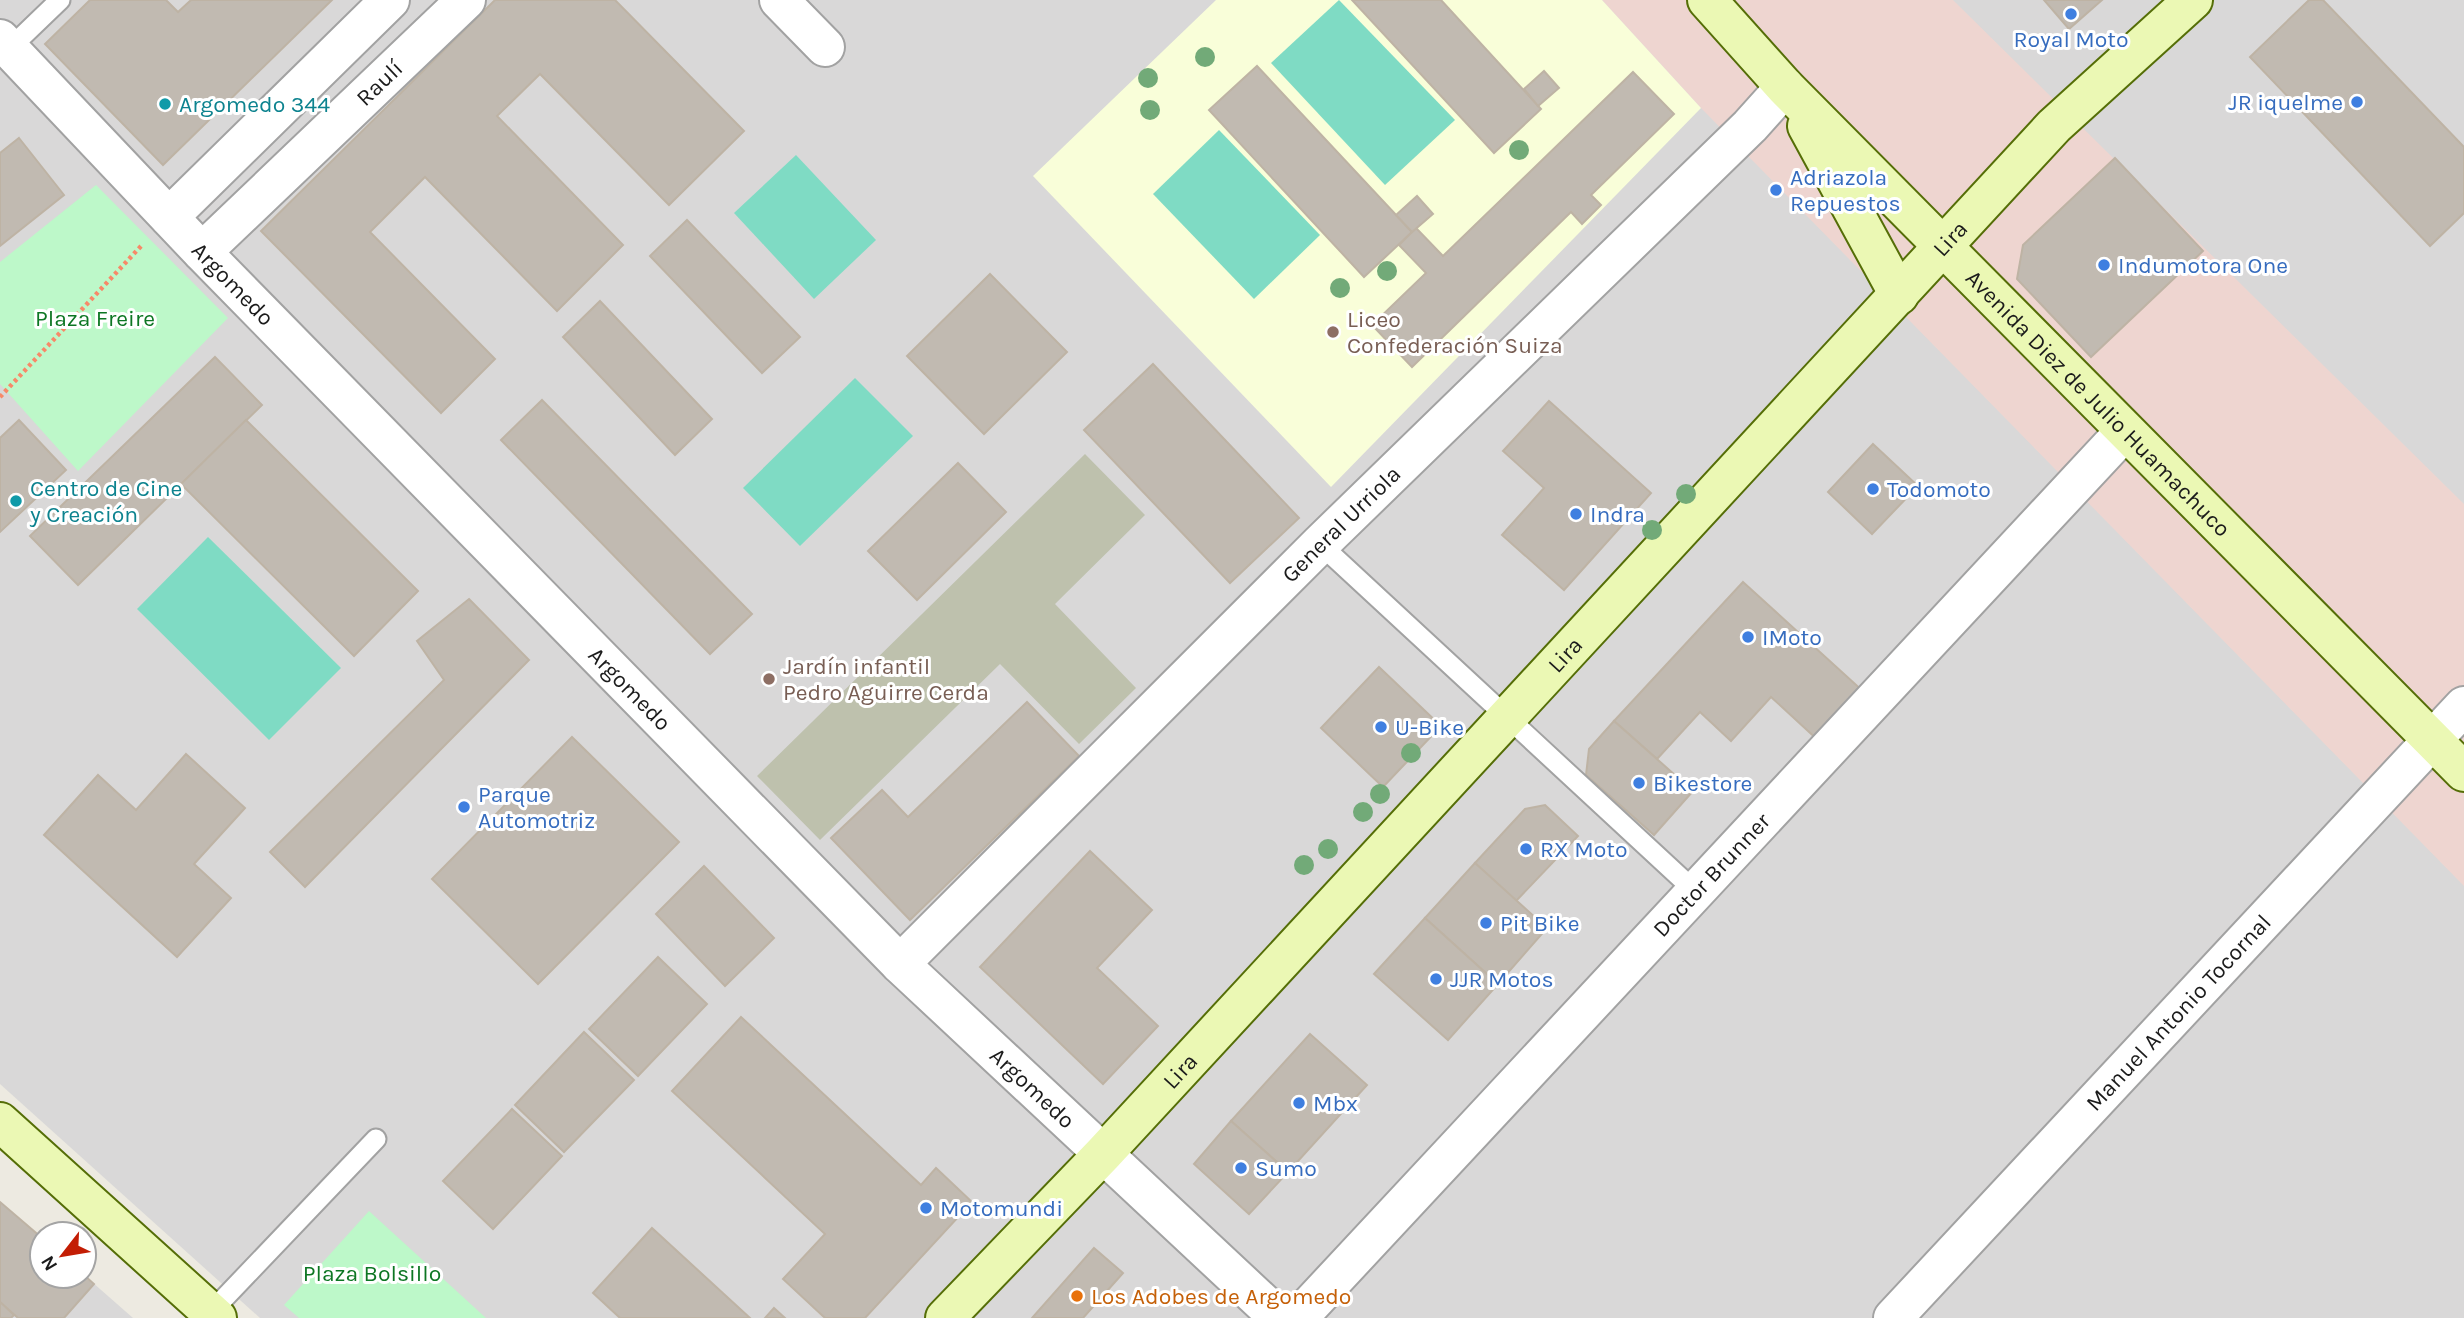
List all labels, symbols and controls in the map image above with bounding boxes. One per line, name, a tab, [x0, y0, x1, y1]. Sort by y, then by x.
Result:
marker: Royal Moto	[2063, 6, 2079, 22]
place label: Royal Moto	[2013, 26, 2129, 53]
street label: Raulí	[350, 54, 408, 111]
place label: JR iquelme	[2228, 89, 2343, 116]
place label: Argomedo 344	[179, 91, 330, 118]
marker: JR iquelme	[2349, 94, 2365, 110]
marker: Argomedo 344	[157, 96, 173, 112]
place label: Adriazola Repuestos	[1790, 164, 1900, 217]
marker: Adriazola Repuestos	[1768, 182, 1784, 198]
street label: Lira	[1927, 215, 1973, 262]
street label: Argomedo	[186, 236, 280, 331]
place label: Indumotora One	[2118, 252, 2288, 279]
marker: Indumotora One	[2096, 257, 2112, 273]
street label: Avenida Diez de Julio Huamachuco	[1960, 264, 2236, 542]
park label: Plaza Freire	[35, 305, 155, 332]
place label: Liceo Confederación Suiza	[1347, 306, 1563, 359]
marker: Liceo Confederación Suiza	[1325, 324, 1341, 340]
street label: General Urriola	[1276, 460, 1406, 588]
place label: Centro de Cine y Creación	[29, 475, 182, 528]
place label: Todomoto	[1887, 476, 1991, 503]
marker: Todomoto	[1865, 481, 1881, 497]
marker: Centro de Cine y Creación	[8, 493, 24, 509]
place label: Indra	[1590, 501, 1645, 528]
marker: Indra	[1568, 506, 1584, 522]
place label: IMoto	[1762, 624, 1822, 651]
marker: IMoto	[1740, 629, 1756, 645]
street label: Lira	[1542, 631, 1588, 678]
street label: Argomedo	[583, 641, 677, 736]
place label: Jardín infantil Pedro Aguirre Cerda	[783, 653, 989, 706]
marker: Jardín infantil Pedro Aguirre Cerda	[761, 671, 777, 687]
place label: U-Bike	[1395, 714, 1464, 741]
marker: U-Bike	[1373, 719, 1389, 735]
place label: Bikestore	[1653, 770, 1752, 797]
marker: Bikestore	[1631, 775, 1647, 791]
place label: Parque Automotriz	[478, 781, 595, 834]
marker: Parque Automotriz	[456, 799, 472, 815]
street label: Doctor Brunner	[1647, 807, 1776, 942]
place label: RX Moto	[1540, 836, 1628, 863]
marker: RX Moto	[1518, 841, 1534, 857]
street label: Manuel Antonio Tocornal	[2080, 908, 2276, 1116]
place label: Pit Bike	[1500, 910, 1580, 937]
marker: Pit Bike	[1478, 915, 1494, 931]
place label: JJR Motos	[1450, 966, 1553, 993]
marker: JJR Motos	[1428, 971, 1444, 987]
street label: Argomedo	[984, 1042, 1081, 1134]
street label: Lira	[1157, 1048, 1203, 1094]
place label: Mbx	[1313, 1090, 1358, 1117]
marker: Mbx	[1291, 1095, 1307, 1111]
place label: Sumo	[1255, 1155, 1317, 1182]
marker: Sumo	[1233, 1160, 1249, 1176]
place label: Motomundi	[940, 1195, 1063, 1222]
marker: Motomundi	[918, 1200, 934, 1216]
north arrow	[28, 1220, 98, 1290]
text: N	[36, 1252, 62, 1275]
park label: Plaza Bolsillo	[303, 1260, 441, 1287]
place label: Los Adobes de Argomedo	[1091, 1283, 1351, 1310]
marker: Los Adobes de Argomedo	[1069, 1288, 1085, 1304]

